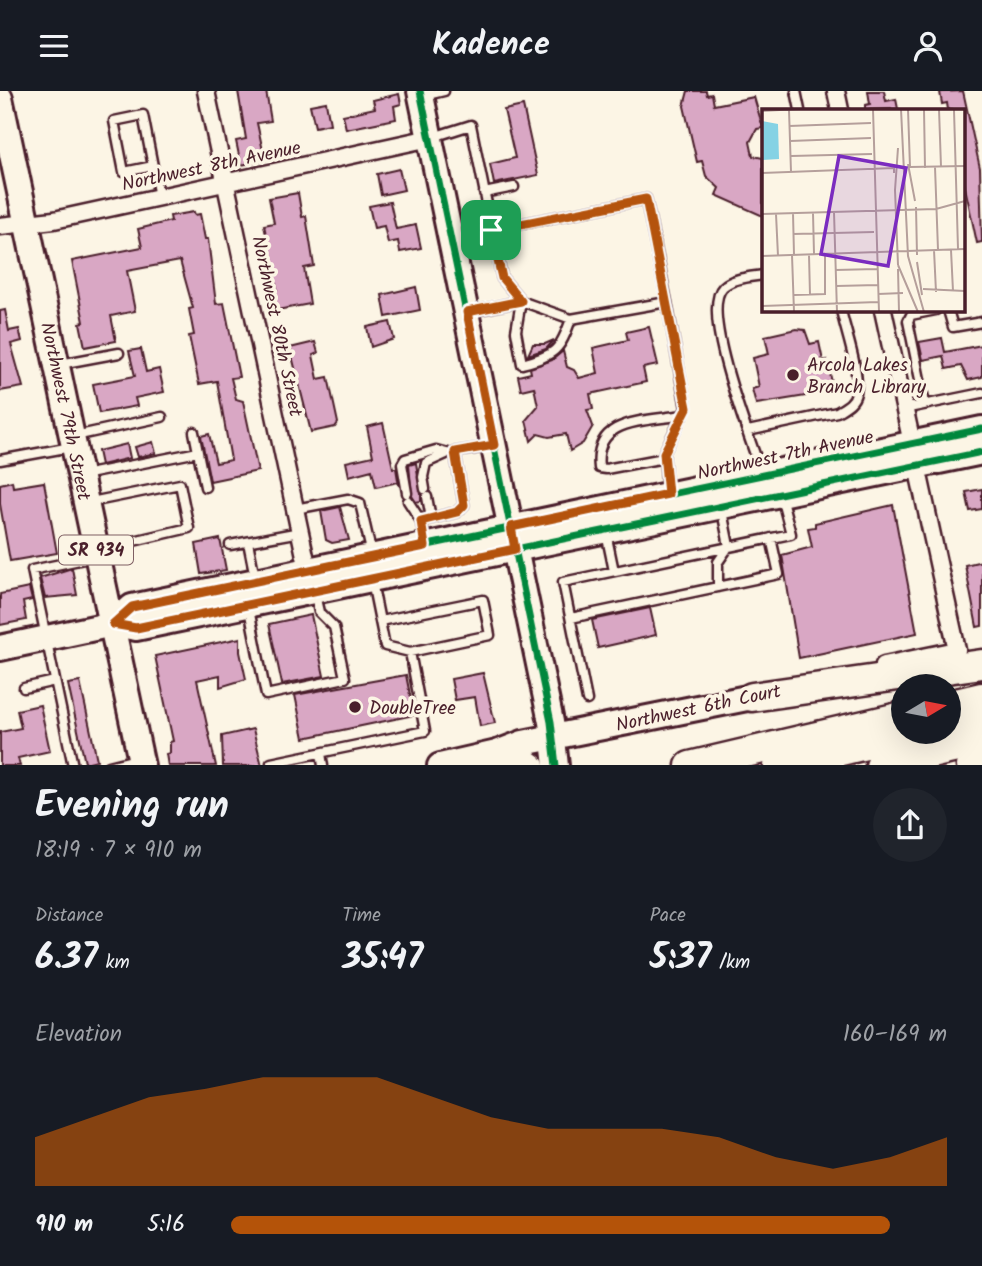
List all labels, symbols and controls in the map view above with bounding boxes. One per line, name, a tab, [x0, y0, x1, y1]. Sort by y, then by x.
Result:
text: Kadence	[432, 20, 550, 71]
icon: menu	[35, 27, 73, 65]
icon: person	[909, 27, 947, 65]
inset map	[762, 109, 964, 311]
street label: Northwest 8th Avenue	[119, 133, 304, 201]
pin	[461, 200, 521, 260]
icon: arrive	[472, 211, 510, 249]
street label: Northwest 80th Street	[242, 233, 310, 420]
street label: Northwest 79th Street	[31, 320, 98, 504]
place label: Arcola Lakes Branch Library	[807, 351, 927, 403]
marker: Arcola Lakes Branch Library	[785, 367, 801, 383]
street label: Northwest 7th Avenue	[694, 423, 877, 489]
road number: SR 934	[59, 535, 133, 565]
north arrow	[891, 674, 961, 744]
map controls	[891, 674, 961, 744]
street label: Northwest 6th Court	[613, 677, 784, 741]
place label: DoubleTree	[369, 694, 456, 724]
marker: DoubleTree	[347, 699, 363, 715]
text: Evening run	[35, 777, 229, 837]
button: share	[873, 788, 947, 862]
text: 18:19 · 7 × 910 m	[35, 833, 202, 869]
text: Distance	[35, 901, 103, 931]
text: Time	[342, 901, 381, 931]
text: Pace	[650, 901, 686, 931]
text: 6.37	[35, 931, 98, 987]
text: 35:47	[342, 931, 423, 987]
text: 5:37	[650, 931, 712, 987]
text: km	[98, 948, 130, 978]
text: /km	[712, 948, 750, 978]
text: Elevation	[35, 1017, 122, 1053]
text: 160–169 m	[843, 1017, 947, 1053]
text: 910 m	[35, 1207, 93, 1243]
text: 5:16	[147, 1207, 185, 1243]

